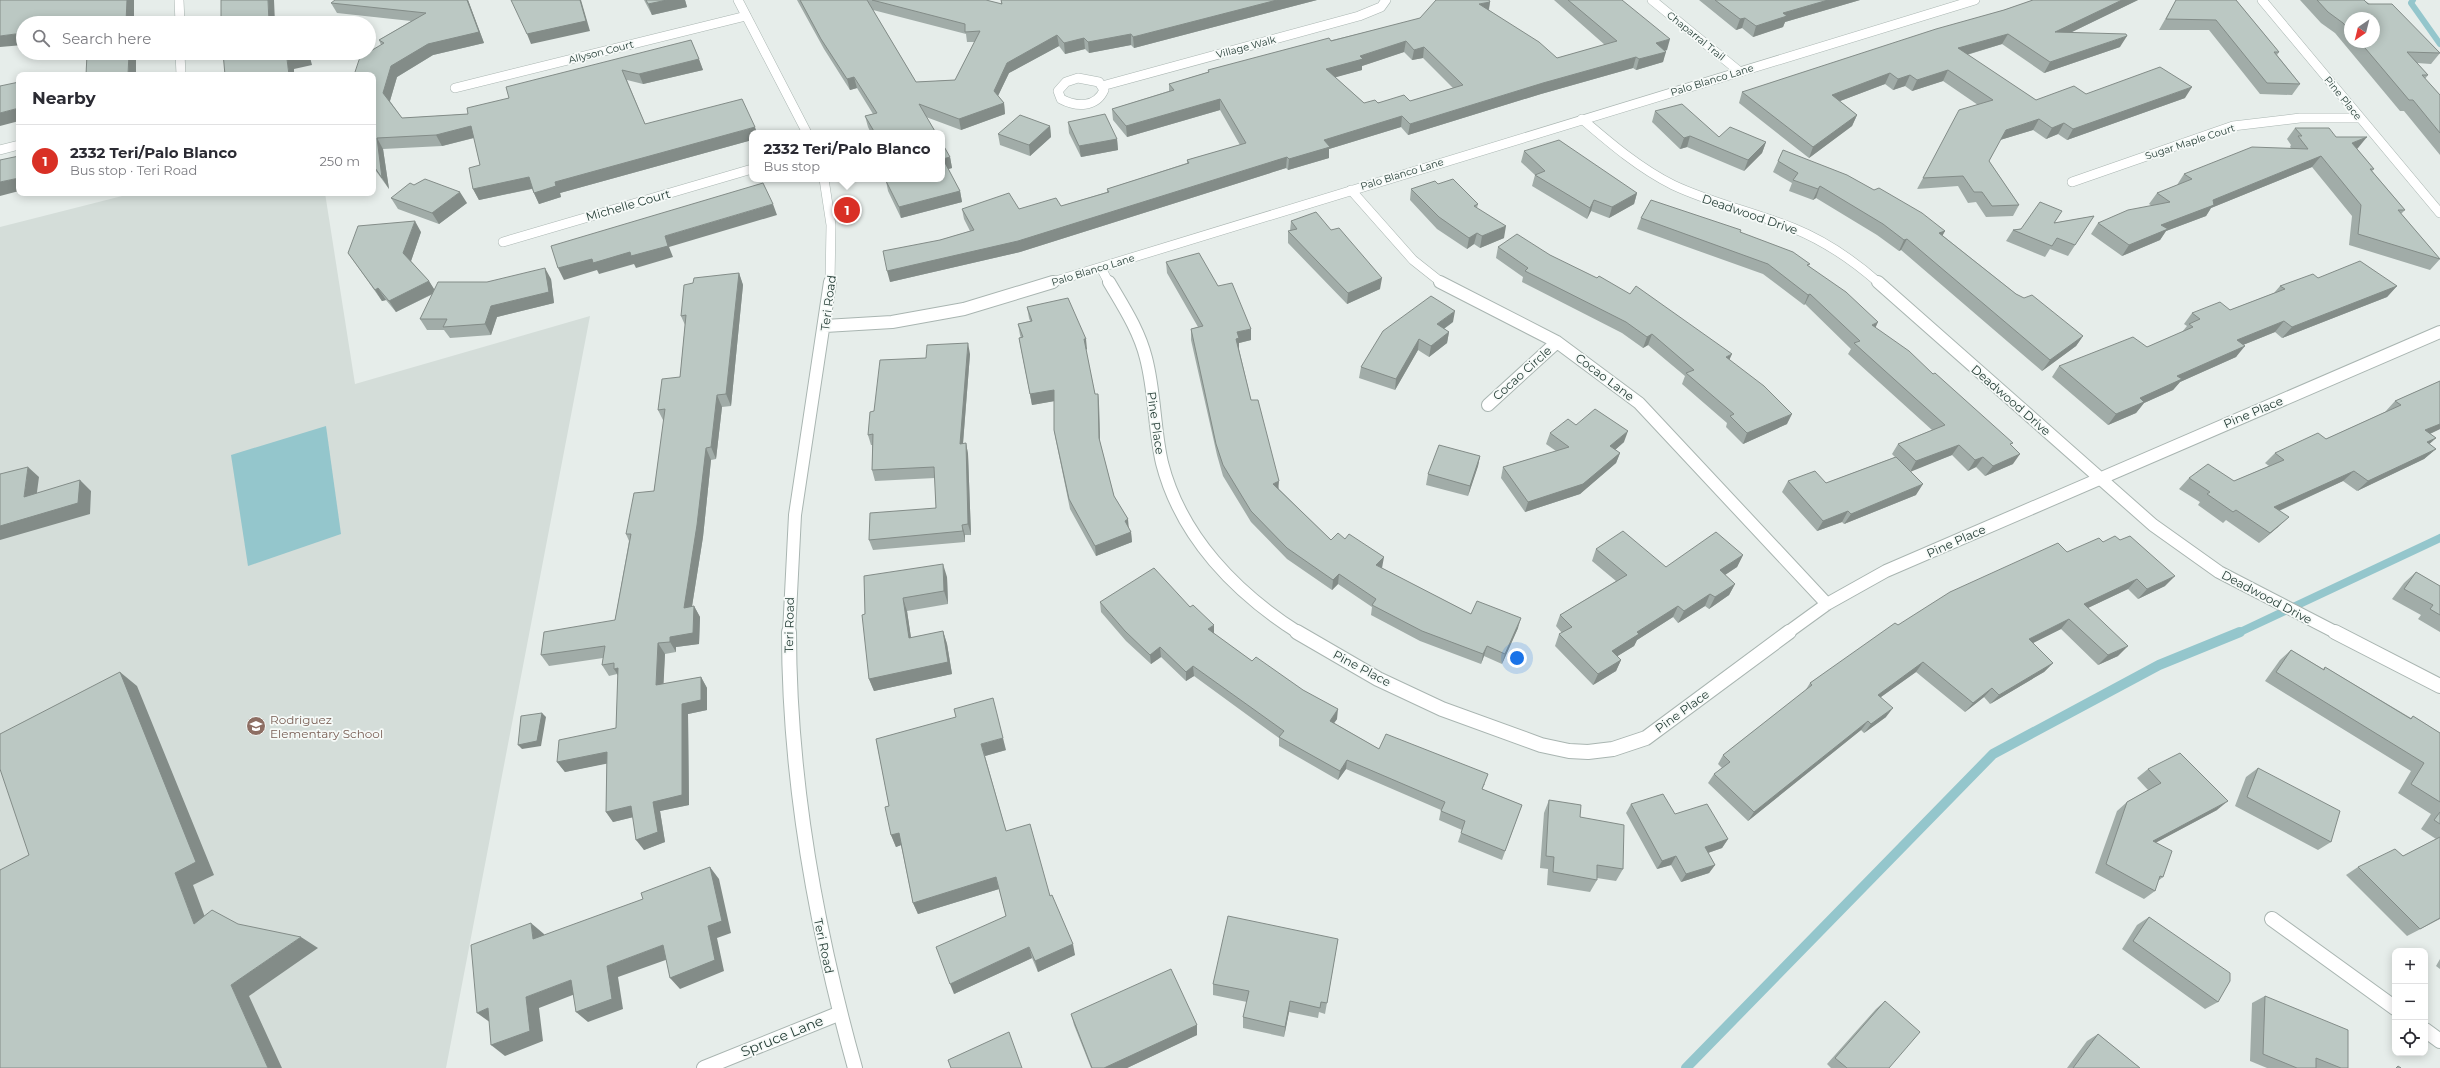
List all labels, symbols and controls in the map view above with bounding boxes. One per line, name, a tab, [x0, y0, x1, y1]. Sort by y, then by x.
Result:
street label: Chaparral Trail	[1664, 8, 1728, 64]
north arrow	[2344, 12, 2380, 48]
search box	[16, 16, 376, 60]
icon: search	[30, 27, 52, 49]
text: Search here	[62, 29, 151, 48]
street label: Village Walk	[1215, 33, 1277, 61]
street label: Allyson Court	[567, 38, 635, 66]
street label: Palo Blanco Lane	[1669, 61, 1755, 99]
street label: Pine Place	[2321, 73, 2365, 123]
text: Nearby	[32, 88, 96, 108]
street label: Sugar Maple Court	[2143, 121, 2237, 163]
popup	[749, 130, 945, 182]
text: 2332 Teri/Palo Blanco	[763, 139, 931, 158]
text: 2332 Teri/Palo Blanco	[70, 143, 237, 162]
text: 1	[42, 153, 48, 169]
text: 250 m	[319, 153, 360, 169]
street label: Palo Blanco Lane	[1359, 155, 1445, 193]
text: Bus stop	[763, 158, 820, 174]
text: Bus stop · Teri Road	[70, 162, 197, 178]
street label: Michelle Court	[584, 186, 672, 224]
street label: Deadwood Drive	[1700, 191, 1800, 237]
pin: 1	[834, 195, 860, 225]
street label: Palo Blanco Lane	[1050, 251, 1136, 289]
street label: Teri Road	[817, 274, 839, 332]
street label: Cocao Circle	[1490, 343, 1554, 403]
street label: Cocao Lane	[1573, 350, 1637, 404]
street label: Deadwood Drive	[1968, 361, 2054, 439]
street label: Pine Place	[1144, 391, 1168, 455]
street label: Pine Place	[2221, 393, 2285, 431]
street label: Pine Place	[1924, 521, 1988, 561]
street label: Deadwood Drive	[2219, 567, 2315, 627]
street label: Teri Road	[781, 597, 797, 653]
street label: Pine Place	[1331, 647, 1393, 689]
your location	[1507, 648, 1527, 668]
street label: Pine Place	[1652, 686, 1712, 736]
place label: Rodriguez Elementary School	[270, 712, 383, 741]
school or university icon: Rodriguez Elementary School	[245, 715, 267, 737]
street label: Teri Road	[811, 917, 837, 975]
map controls	[2392, 948, 2428, 1056]
button: +	[2392, 948, 2428, 984]
button: −	[2392, 984, 2428, 1020]
street label: Spruce Lane	[738, 1011, 826, 1061]
button: locate	[2392, 1020, 2428, 1056]

